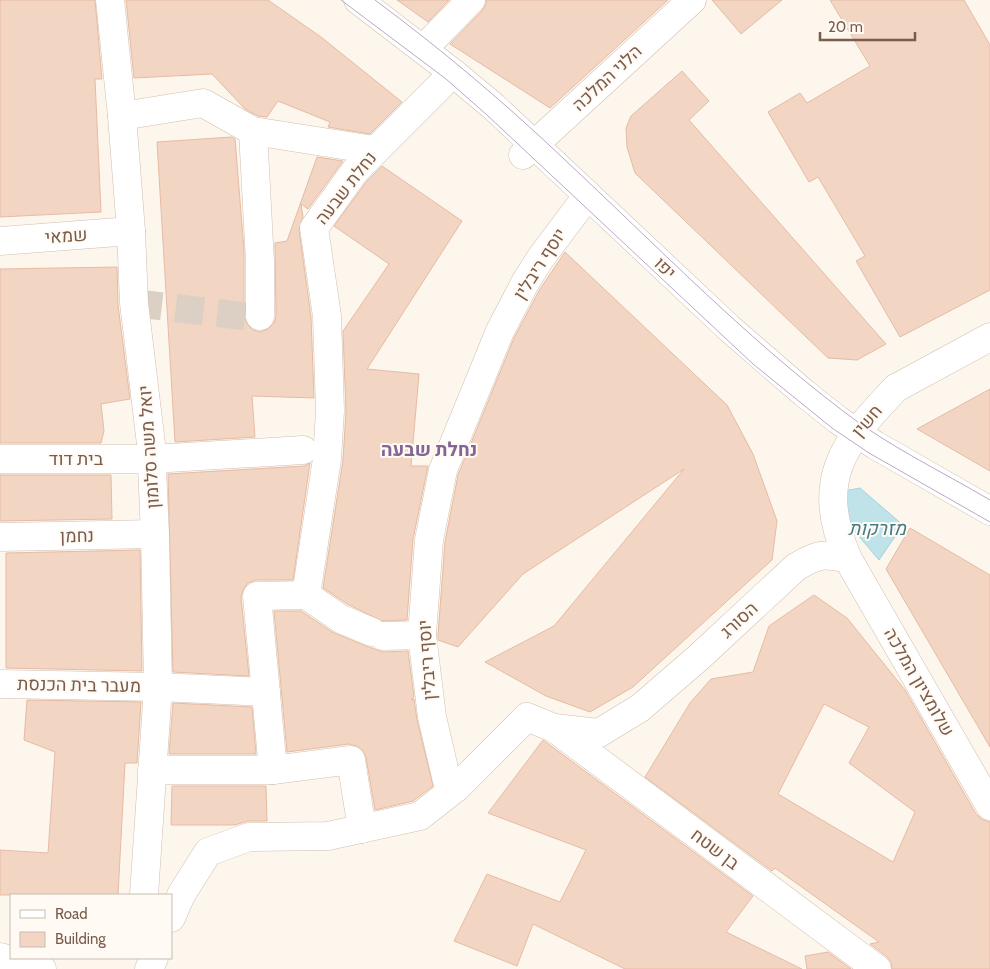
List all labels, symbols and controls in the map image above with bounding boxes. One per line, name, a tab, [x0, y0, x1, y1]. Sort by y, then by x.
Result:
scale bar	[820, 10, 915, 42]
text: 20 m	[828, 18, 863, 36]
street label: הלני המלכה	[568, 40, 646, 116]
street label: נחלת שבעה	[311, 147, 381, 229]
street label: שמאי	[44, 224, 88, 248]
street label: יוסף ריבלין	[509, 224, 571, 304]
street label: יפו	[649, 252, 681, 284]
street label: יואל משה סלומון	[134, 384, 164, 510]
street label: חשין	[847, 400, 887, 442]
district label: נחלת שבעה	[381, 438, 477, 461]
street label: בית דוד	[49, 448, 104, 470]
water label: מזרקות	[848, 517, 907, 540]
street label: נחמן	[60, 525, 94, 547]
street label: הסורג	[716, 597, 762, 643]
street label: יוסף ריבלין	[413, 619, 441, 701]
street label: שלומציון המלכה	[879, 624, 959, 740]
street label: מעבר בית הכנסת	[17, 673, 141, 697]
street label: בן שטח	[686, 824, 744, 875]
legend	[10, 894, 172, 959]
text: Road	[55, 905, 88, 923]
text: Building	[55, 930, 106, 948]

